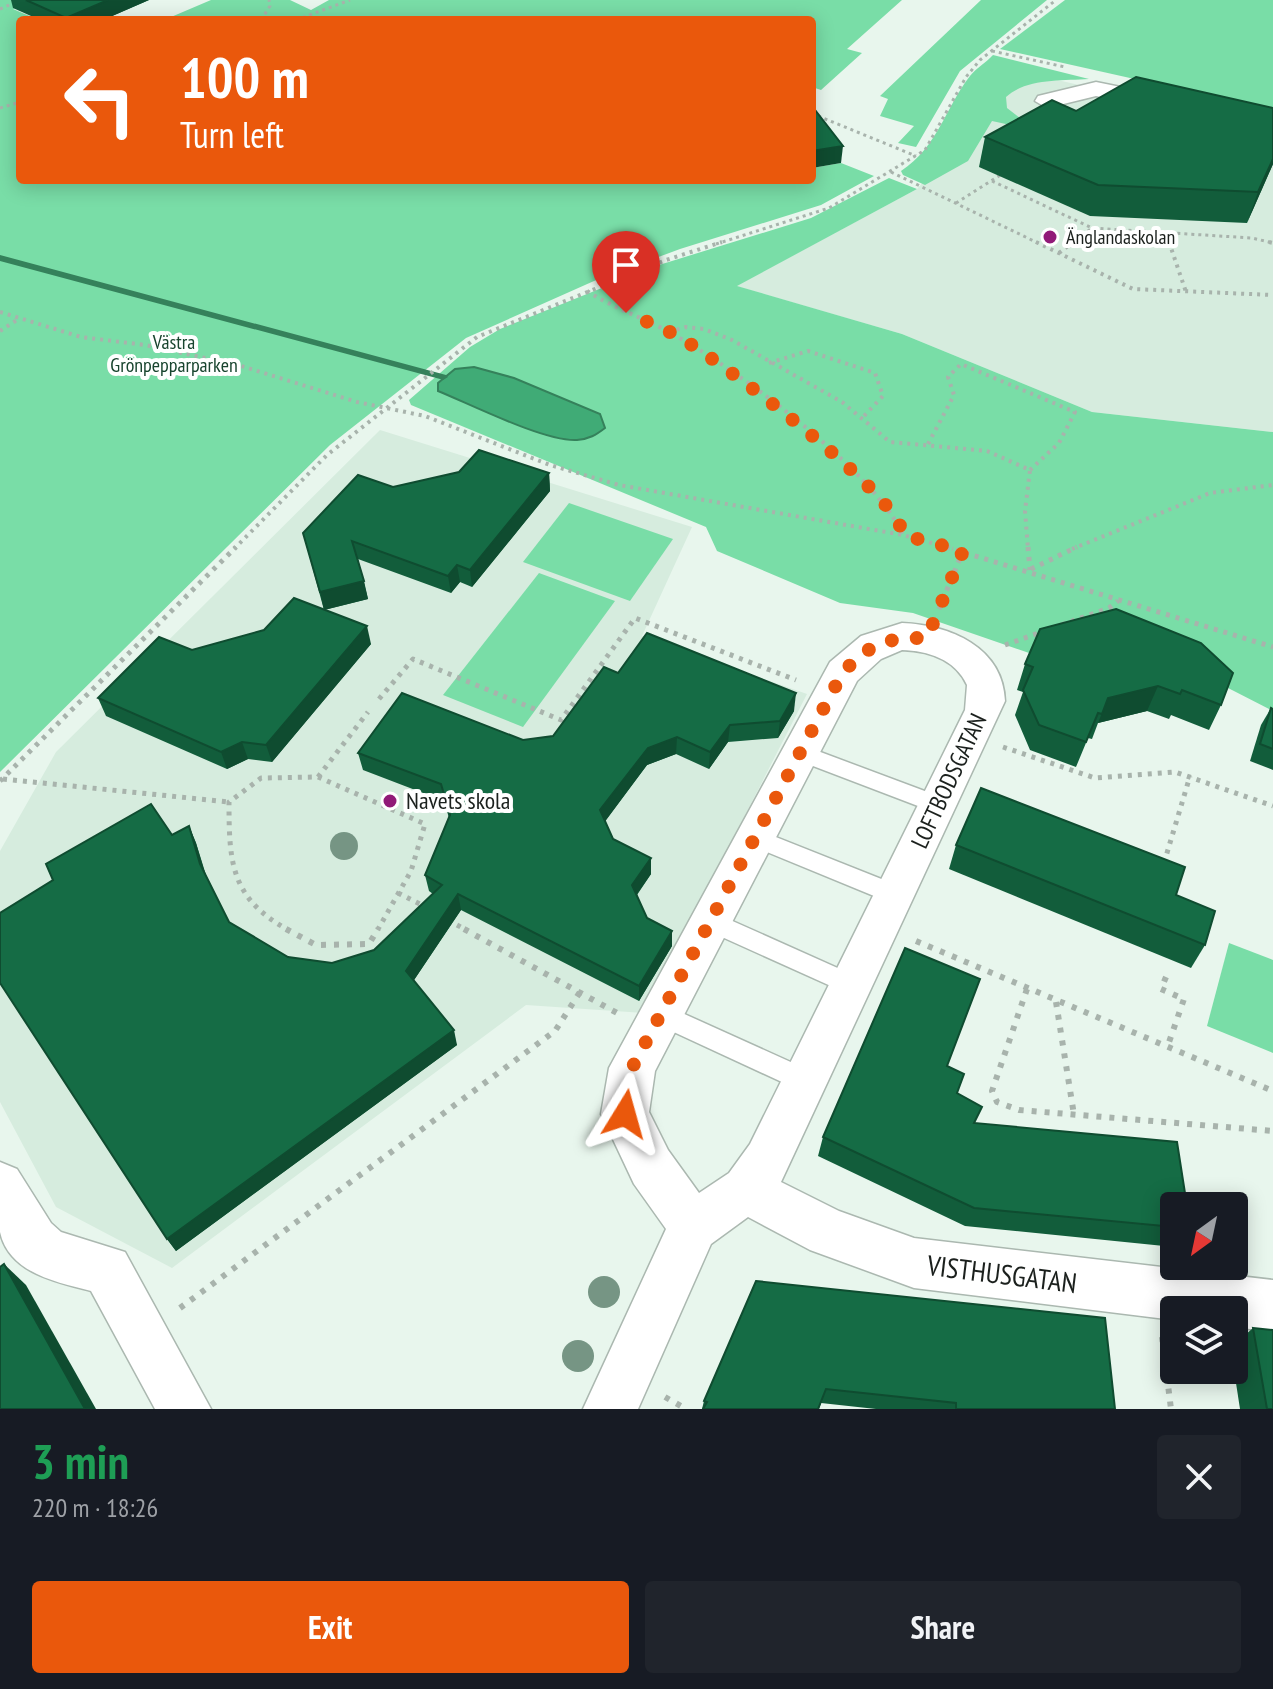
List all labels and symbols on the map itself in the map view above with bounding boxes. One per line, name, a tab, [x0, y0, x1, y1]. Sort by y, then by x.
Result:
place label: Änglandaskolan	[1066, 224, 1175, 250]
marker: Änglandaskolan	[1041, 228, 1059, 246]
pin	[592, 231, 660, 313]
park label: Västra Grönpepparparken	[110, 329, 238, 378]
street label: LOFTBODSGATAN	[904, 708, 993, 853]
place label: Navets skola	[406, 785, 510, 816]
marker: Navets skola	[381, 792, 399, 810]
position arrow	[583, 1072, 667, 1156]
north arrow	[1160, 1192, 1248, 1280]
street label: VISTHUSGATAN	[924, 1246, 1079, 1301]

